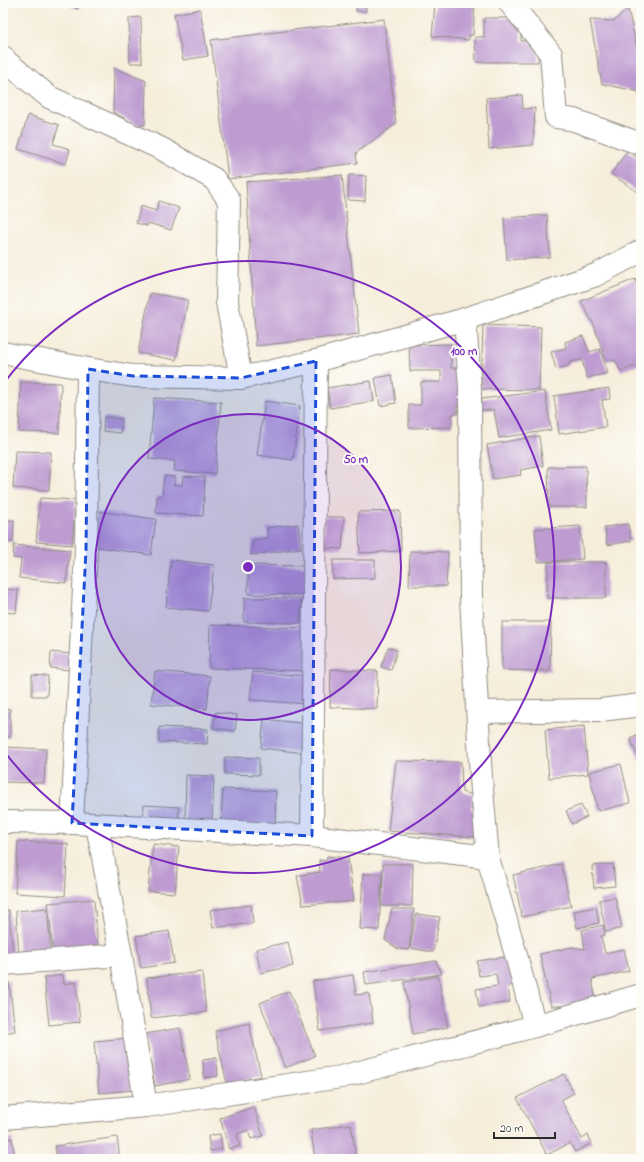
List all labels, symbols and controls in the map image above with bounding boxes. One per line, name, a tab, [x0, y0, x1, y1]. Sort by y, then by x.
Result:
text: 100 m	[451, 343, 478, 361]
text: 50 m	[344, 451, 369, 469]
centre of rings	[241, 560, 255, 574]
scale bar	[494, 1114, 555, 1140]
text: 20 m	[500, 1120, 523, 1138]

